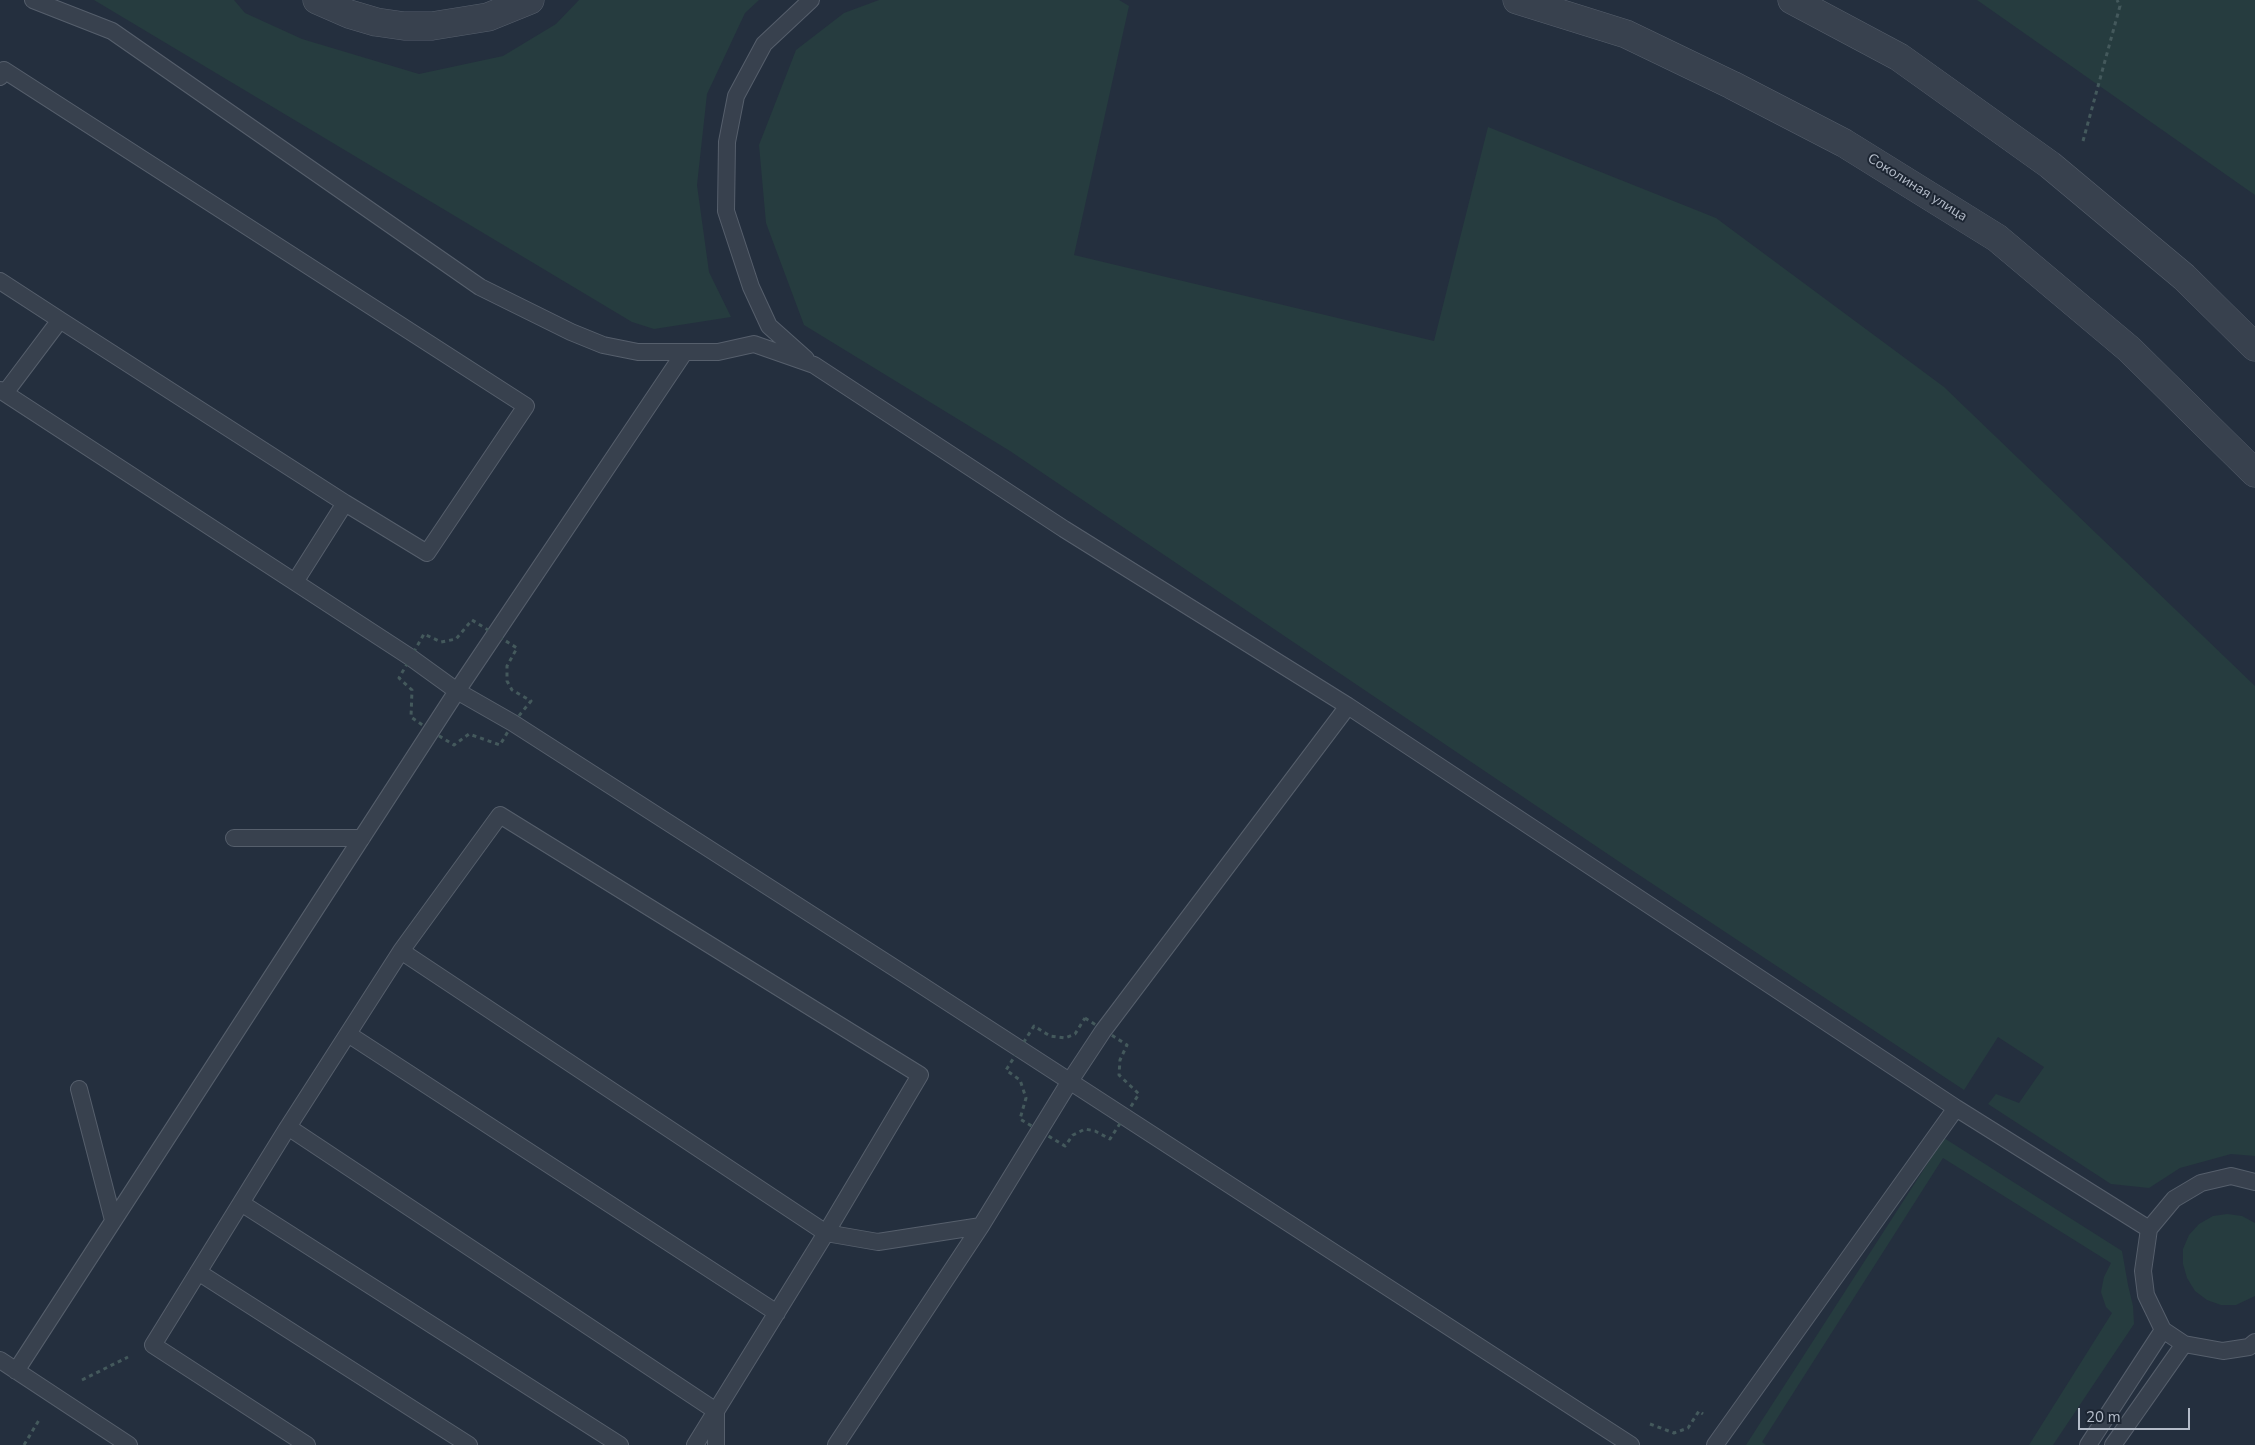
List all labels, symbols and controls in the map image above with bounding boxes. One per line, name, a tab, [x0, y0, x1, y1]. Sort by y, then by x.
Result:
street label: Соколиная улица	[1864, 151, 1970, 225]
scale bar	[2080, 1398, 2192, 1430]
text: 20 m	[2086, 1407, 2121, 1427]

